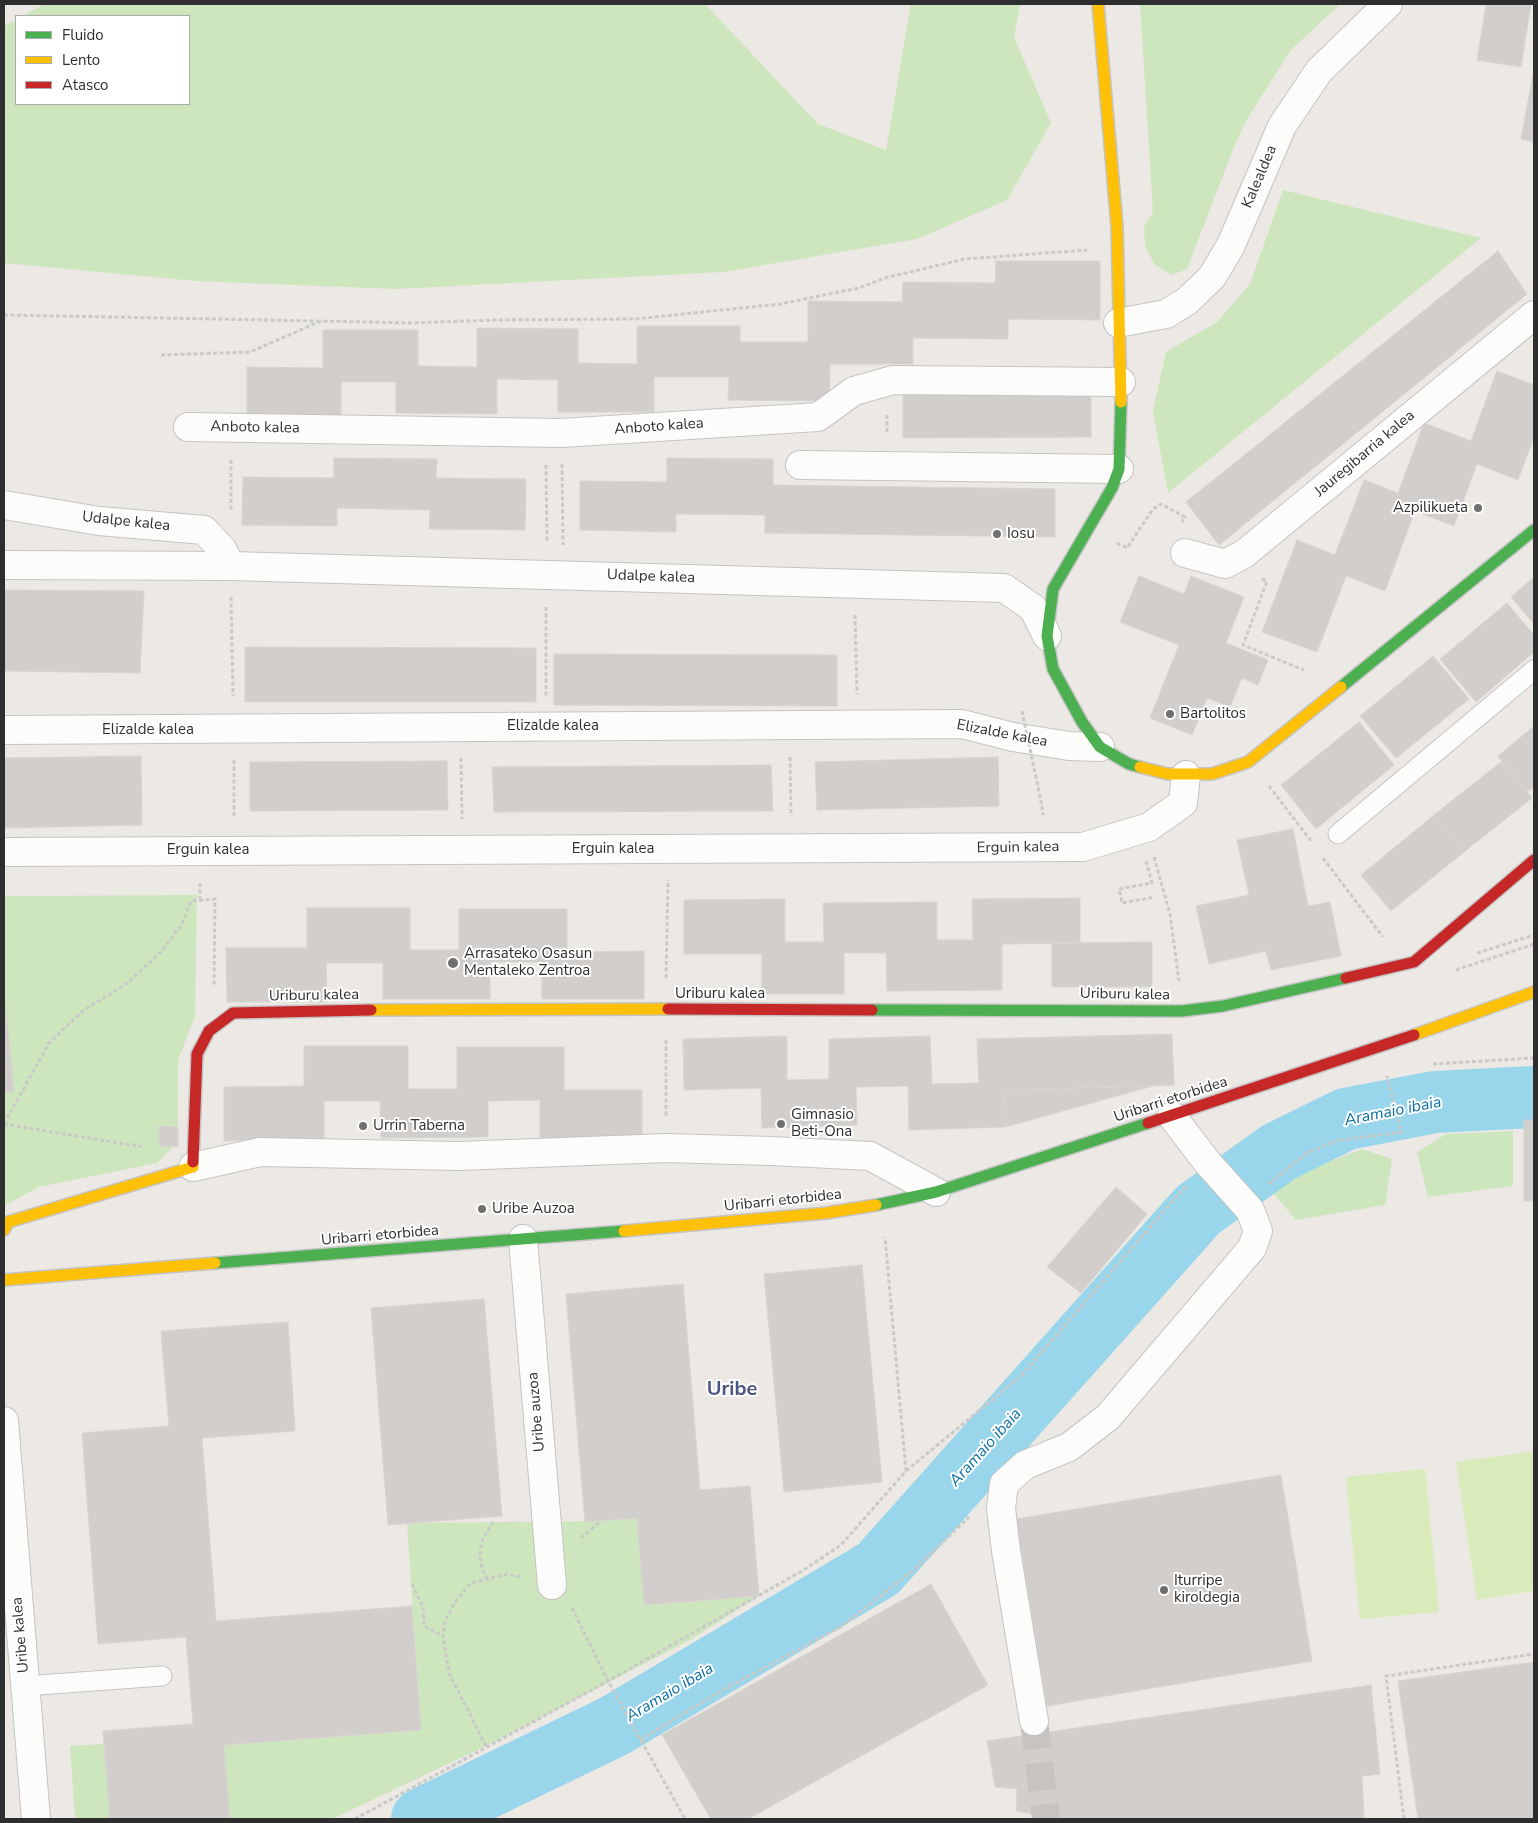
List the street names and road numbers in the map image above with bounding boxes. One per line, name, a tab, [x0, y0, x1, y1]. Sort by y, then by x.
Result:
street label: Kalealdea	[1239, 143, 1281, 211]
street label: Jauregibarria kalea	[1311, 407, 1419, 501]
street label: Anboto kalea	[614, 415, 704, 439]
street label: Anboto kalea	[210, 418, 300, 438]
street label: Udalpe kalea	[81, 508, 171, 536]
street label: Udalpe kalea	[607, 566, 695, 588]
street label: Elizalde kalea	[955, 716, 1049, 752]
street label: Elizalde kalea	[507, 717, 599, 735]
street label: Elizalde kalea	[102, 721, 194, 739]
street label: Erguin kalea	[976, 838, 1060, 858]
street label: Erguin kalea	[572, 840, 654, 858]
street label: Erguin kalea	[167, 841, 249, 859]
street label: Uriburu kalea	[675, 985, 765, 1003]
street label: Uriburu kalea	[1080, 985, 1170, 1005]
street label: Uriburu kalea	[269, 986, 359, 1006]
street label: Uribarri etorbidea	[1112, 1073, 1230, 1127]
street label: Uribarri etorbidea	[723, 1186, 843, 1216]
street label: Uribarri etorbidea	[320, 1222, 440, 1250]
street label: Uribe auzoa	[525, 1371, 549, 1453]
street label: Uribe kalea	[9, 1596, 33, 1674]

